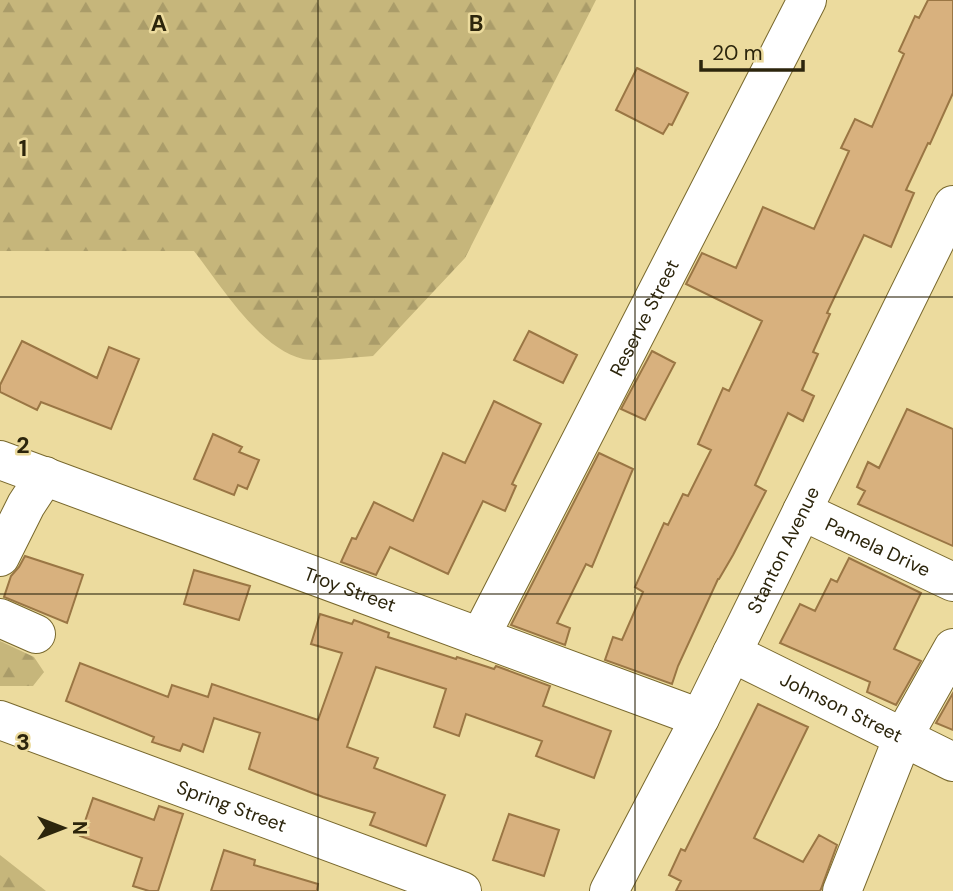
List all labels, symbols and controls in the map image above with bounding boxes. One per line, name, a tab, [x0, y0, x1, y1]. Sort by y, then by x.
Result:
text: A	[151, 8, 167, 38]
text: B	[469, 8, 483, 38]
scale bar	[701, 28, 802, 72]
text: 20 m	[712, 39, 763, 67]
text: 1	[19, 133, 27, 163]
street label: Reserve Street	[604, 255, 685, 381]
text: 2	[16, 430, 30, 460]
street label: Stanton Avenue	[741, 482, 825, 618]
street label: Pamela Drive	[821, 512, 934, 583]
street label: Troy Street	[300, 561, 399, 618]
street label: Johnson Street	[776, 667, 907, 748]
text: 3	[16, 727, 30, 757]
street label: Spring Street	[173, 775, 290, 838]
north arrow	[28, 793, 98, 863]
text: N	[67, 821, 92, 835]

